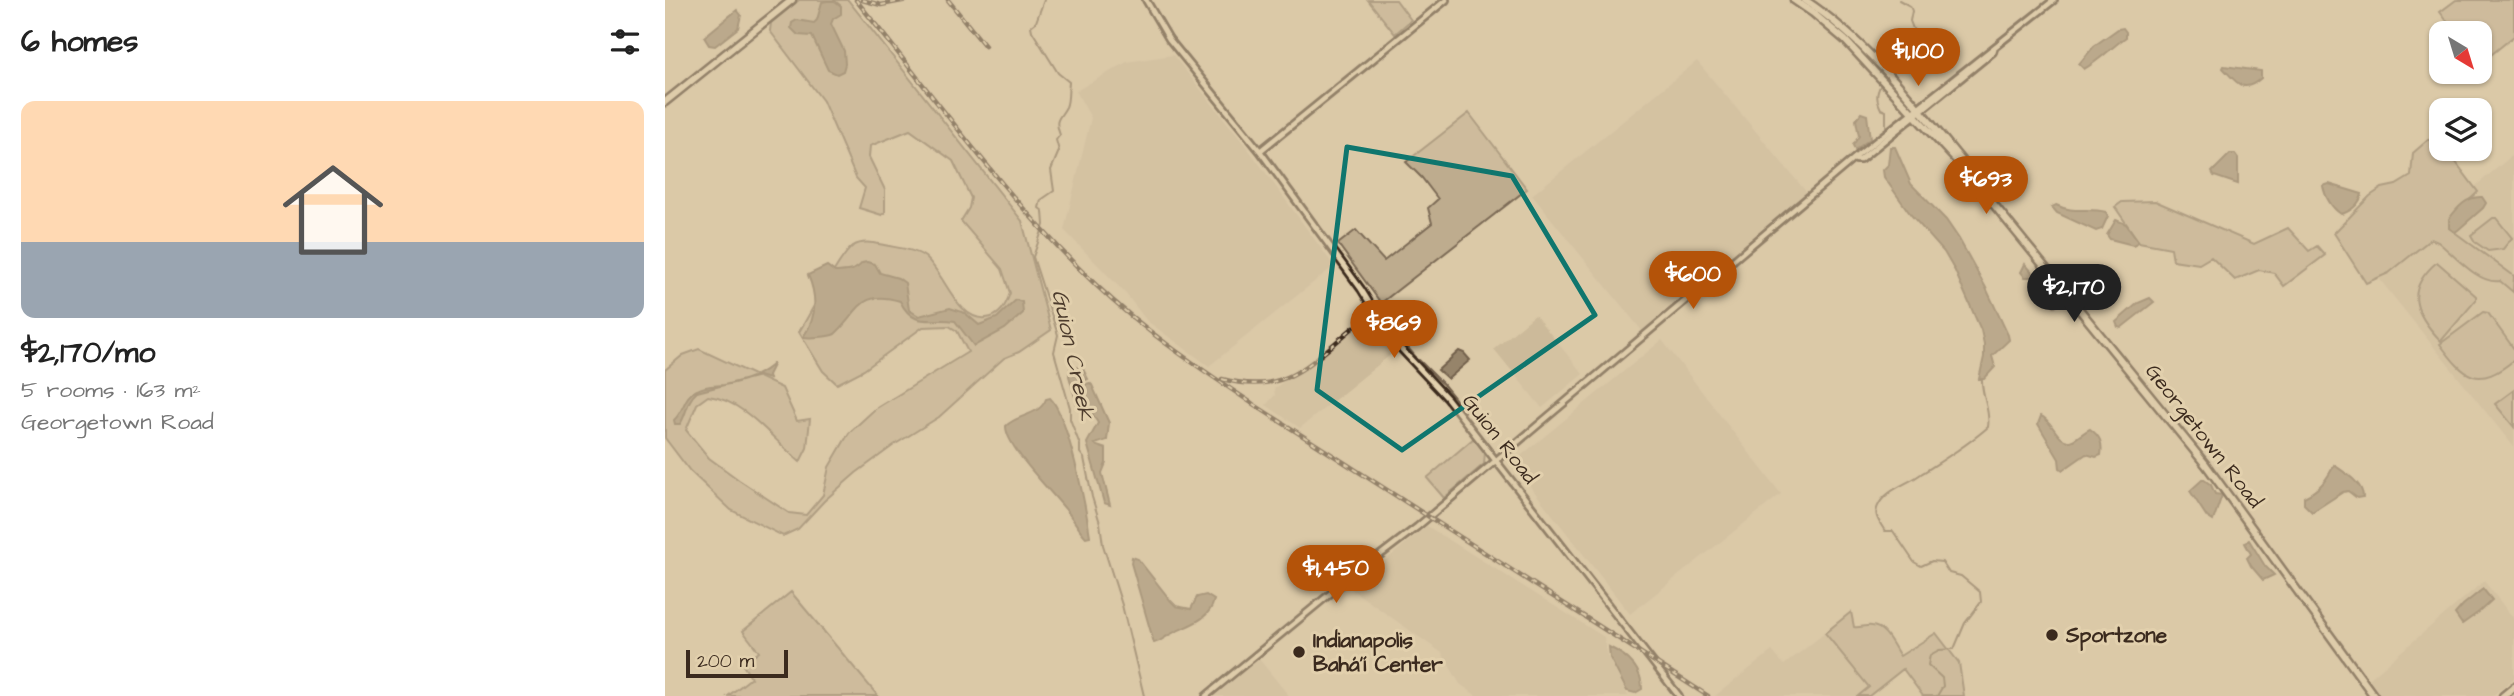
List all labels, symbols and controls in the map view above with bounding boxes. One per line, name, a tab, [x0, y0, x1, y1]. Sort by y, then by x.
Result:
text: 6 homes	[21, 21, 138, 63]
north arrow	[2429, 21, 2492, 84]
map controls	[2429, 21, 2492, 161]
icon: filters	[606, 23, 644, 61]
pin: $1,100	[1861, 28, 1975, 88]
text: $1,100	[1892, 35, 1944, 67]
button: layers	[2429, 98, 2492, 161]
icon: home	[270, 147, 396, 273]
pin: $693	[1945, 156, 2027, 216]
text: $693	[1960, 163, 2012, 195]
pin: $600	[1652, 252, 1734, 311]
text: $600	[1665, 258, 1721, 290]
pin: $2,170	[2017, 264, 2131, 324]
text: $2,170	[2043, 271, 2105, 303]
water label: Guion Creek	[1044, 287, 1103, 424]
pin: $869	[1353, 300, 1435, 360]
text: $869	[1366, 307, 1422, 339]
text: $2,170/mo	[21, 332, 155, 374]
street label: Georgetown Road	[2137, 358, 2270, 516]
text: 5 rooms · 163 m²	[21, 374, 201, 406]
street label: Guion Road	[1456, 388, 1545, 490]
text: Georgetown Road	[21, 406, 214, 438]
pin: $1,450	[1279, 546, 1393, 605]
text: $1,450	[1303, 552, 1369, 584]
place label: Sportzone	[2065, 621, 2168, 651]
place label: Indianapolis Bahá'í Center	[1313, 626, 1443, 679]
marker: Sportzone	[2044, 627, 2060, 643]
marker: Indianapolis Bahá'í Center	[1291, 644, 1307, 660]
scale bar	[686, 647, 787, 679]
text: 200 m	[697, 648, 754, 675]

